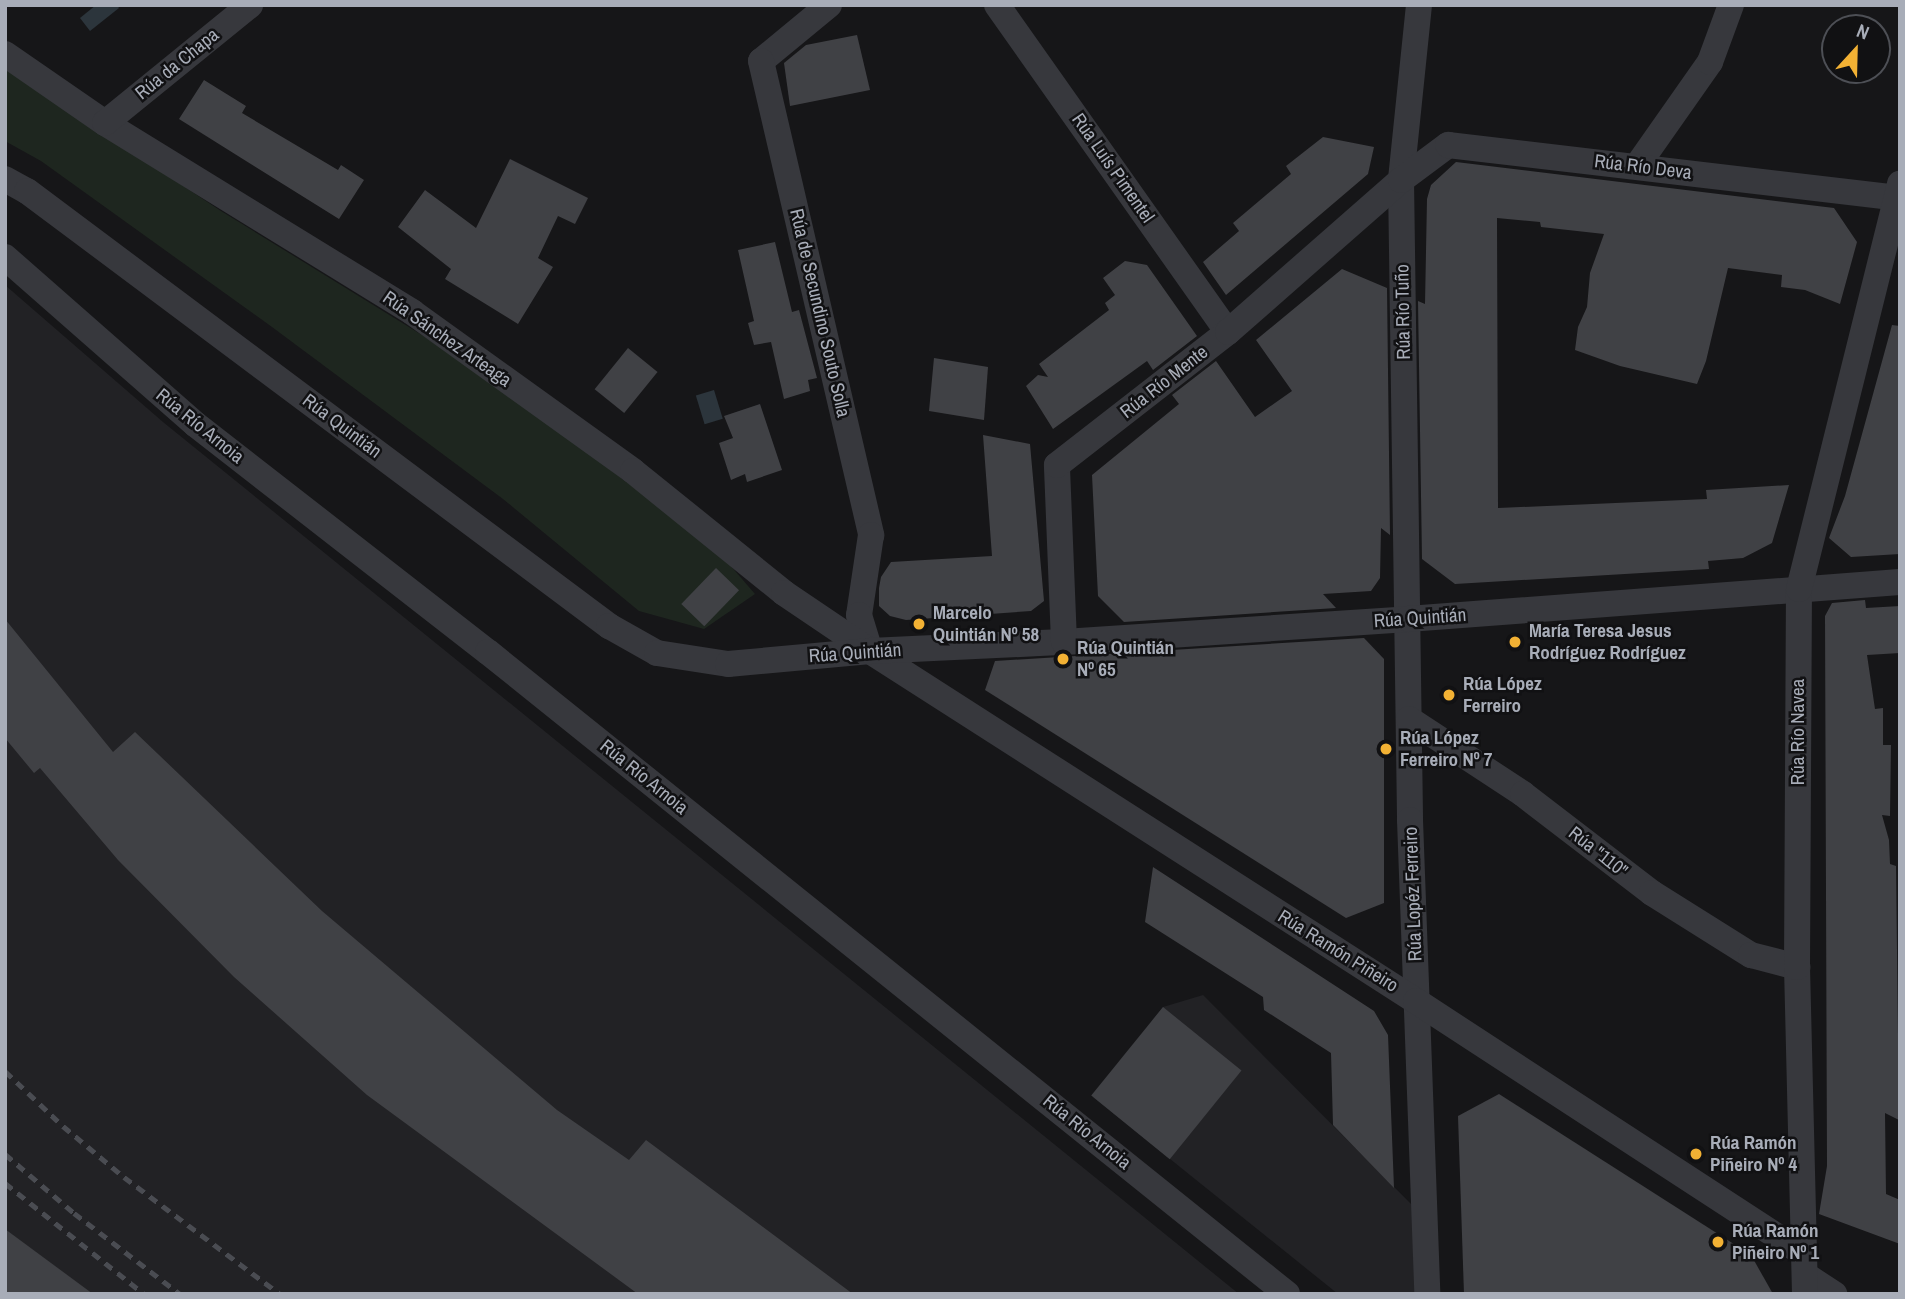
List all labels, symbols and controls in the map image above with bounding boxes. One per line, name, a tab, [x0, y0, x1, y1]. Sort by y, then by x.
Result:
north arrow	[1821, 14, 1891, 84]
text: N	[1853, 17, 1873, 46]
street label: Rúa da Chapa	[131, 24, 223, 104]
street label: Rúa Luís Pimentel	[1067, 109, 1159, 227]
street label: Rúa Río Deva	[1593, 150, 1693, 184]
street label: Rúa de Secundino Souto Solla	[785, 207, 855, 419]
street label: Rúa Río Tuño	[1391, 264, 1415, 360]
street label: Rúa Sánchez Arteaga	[378, 286, 516, 392]
street label: Rúa Río Mente	[1116, 341, 1212, 423]
street label: Rúa Río Arnoia	[151, 383, 249, 469]
street label: Rúa Quintián	[298, 389, 386, 463]
place label: Marcelo Quintián Nº 58	[933, 602, 1039, 646]
street label: Rúa Quintián	[1373, 603, 1467, 633]
marker: Marcelo Quintián Nº 58	[911, 616, 927, 632]
place label: María Teresa Jesus Rodríguez Rodríguez	[1529, 620, 1686, 664]
marker: María Teresa Jesus Rodríguez Rodríguez	[1507, 634, 1523, 650]
place label: Rúa Quintián Nº 65	[1077, 637, 1174, 681]
street label: Rúa Quintián	[808, 638, 902, 668]
marker: Rúa Quintián Nº 65	[1055, 651, 1071, 667]
place label: Rúa López Ferreiro	[1463, 673, 1542, 717]
street label: Rúa Río Navea	[1787, 679, 1809, 785]
marker: Rúa López Ferreiro	[1441, 687, 1457, 703]
place label: Rúa López Ferreiro Nº 7	[1400, 727, 1492, 771]
street label: Rúa Río Arnoia	[595, 734, 693, 820]
marker: Rúa López Ferreiro Nº 7	[1378, 741, 1394, 757]
street label: Rúa "110"	[1564, 822, 1632, 882]
street label: Rúa Lopéz Ferreiro	[1399, 826, 1427, 962]
street label: Rúa Ramón Piñeiro	[1274, 905, 1402, 997]
street label: Rúa Río Arnoia	[1038, 1089, 1136, 1175]
place label: Rúa Ramón Piñeiro Nº 4	[1710, 1132, 1797, 1176]
marker: Rúa Ramón Piñeiro Nº 4	[1688, 1146, 1704, 1162]
place label: Rúa Ramón Piñeiro Nº 1	[1732, 1220, 1819, 1264]
marker: Rúa Ramón Piñeiro Nº 1	[1710, 1234, 1726, 1250]

